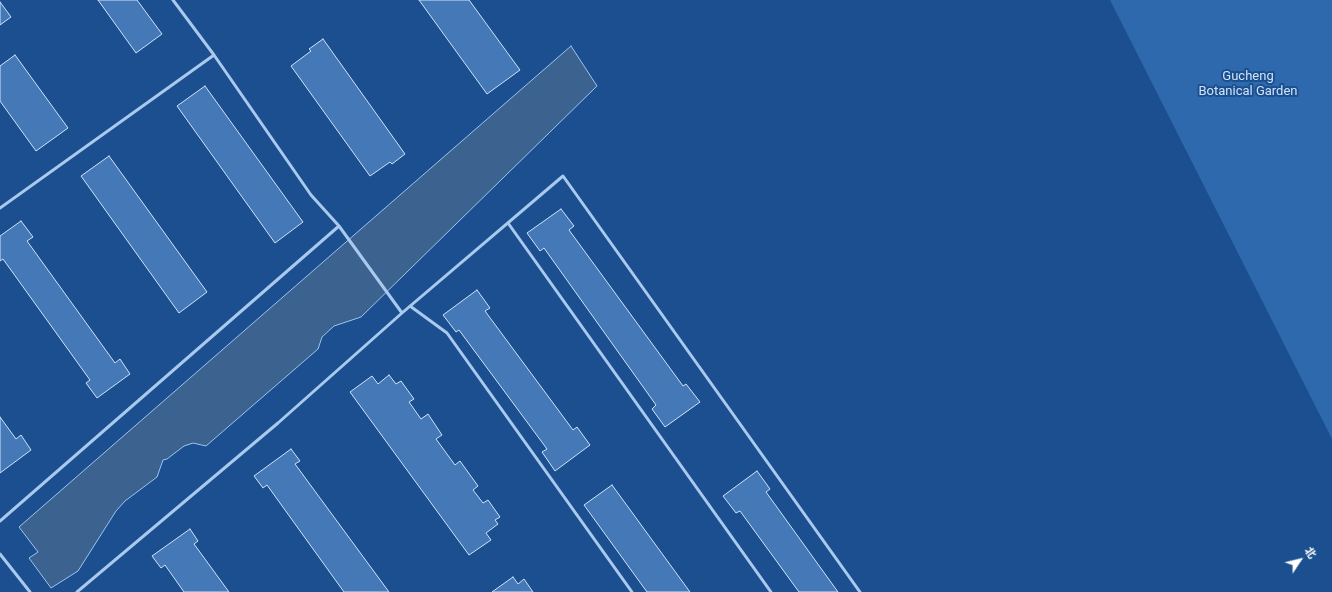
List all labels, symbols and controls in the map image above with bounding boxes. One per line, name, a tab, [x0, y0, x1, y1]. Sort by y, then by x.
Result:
park label: Gucheng Botanical Garden	[1198, 69, 1298, 100]
north arrow	[1280, 540, 1320, 580]
text: 北	[1302, 545, 1319, 561]

